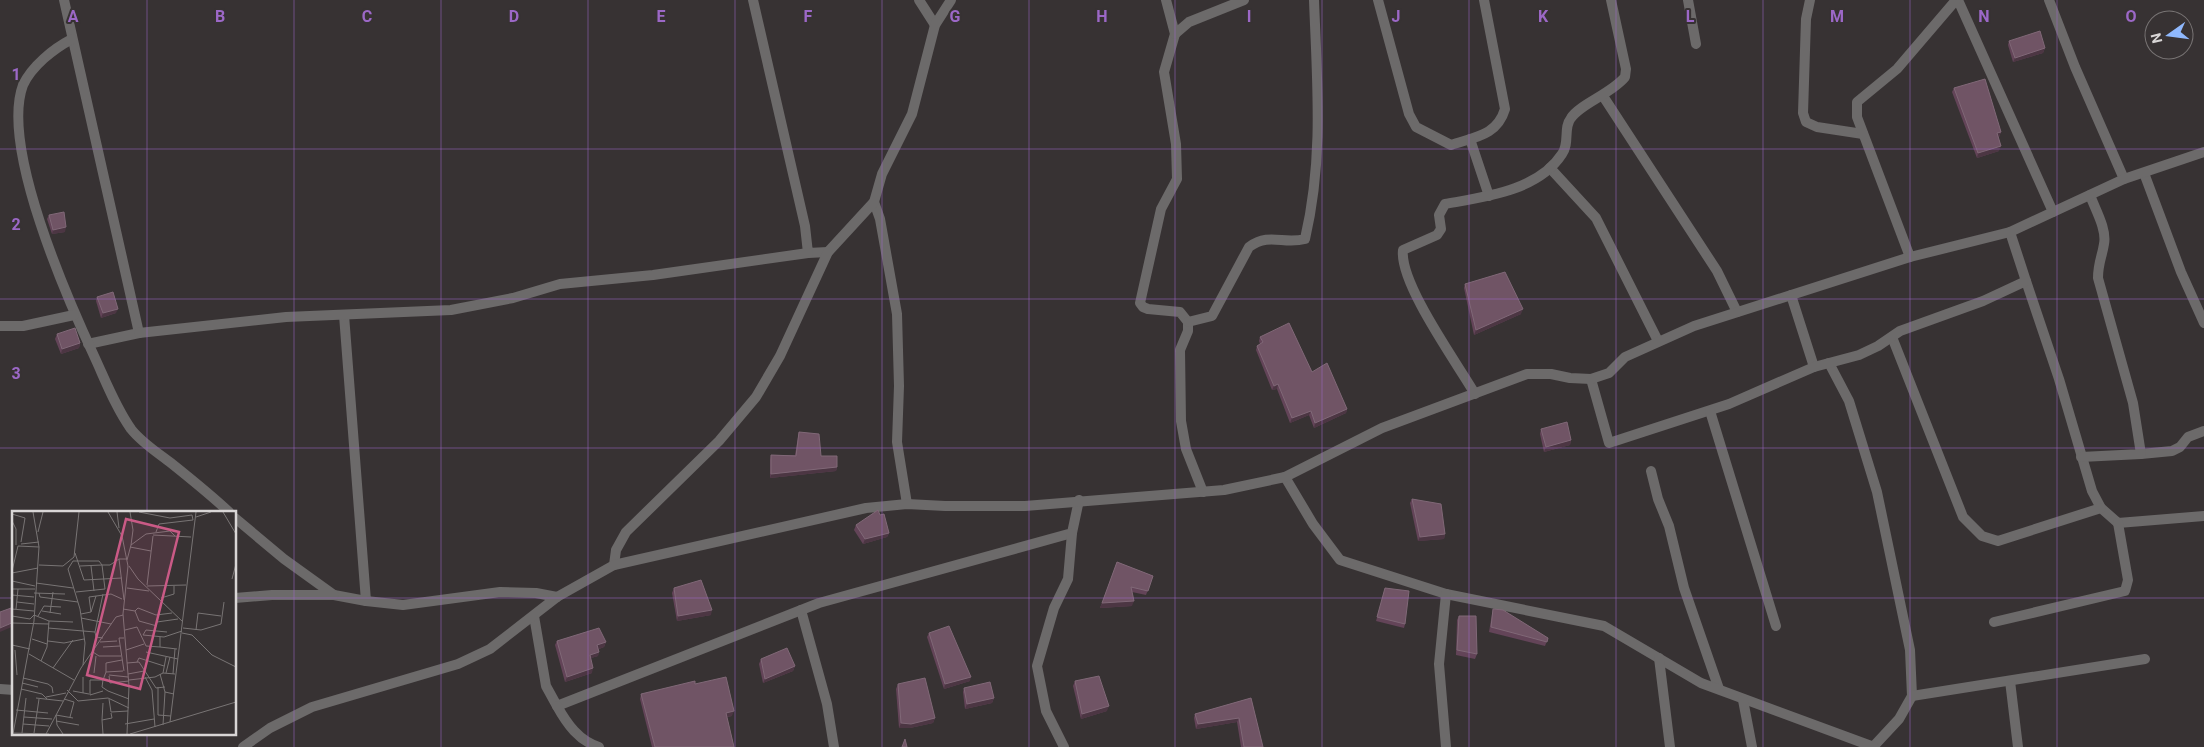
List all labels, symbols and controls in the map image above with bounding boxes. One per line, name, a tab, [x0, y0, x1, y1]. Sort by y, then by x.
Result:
text: A	[68, 7, 79, 26]
text: B	[215, 7, 225, 26]
text: C	[362, 7, 372, 26]
text: D	[509, 7, 519, 26]
text: E	[657, 7, 666, 26]
text: F	[804, 7, 813, 26]
text: G	[950, 7, 961, 26]
text: H	[1096, 7, 1108, 26]
text: I	[1247, 7, 1251, 26]
text: J	[1392, 7, 1400, 26]
text: K	[1538, 7, 1549, 26]
text: L	[1686, 7, 1695, 26]
text: M	[1830, 7, 1844, 26]
text: N	[1978, 7, 1990, 26]
text: O	[2125, 7, 2137, 26]
north arrow	[2144, 10, 2194, 60]
text: N	[2147, 31, 2165, 45]
text: 1	[11, 65, 21, 84]
text: 2	[11, 215, 21, 234]
text: 3	[11, 364, 21, 383]
inset map	[12, 511, 236, 734]

